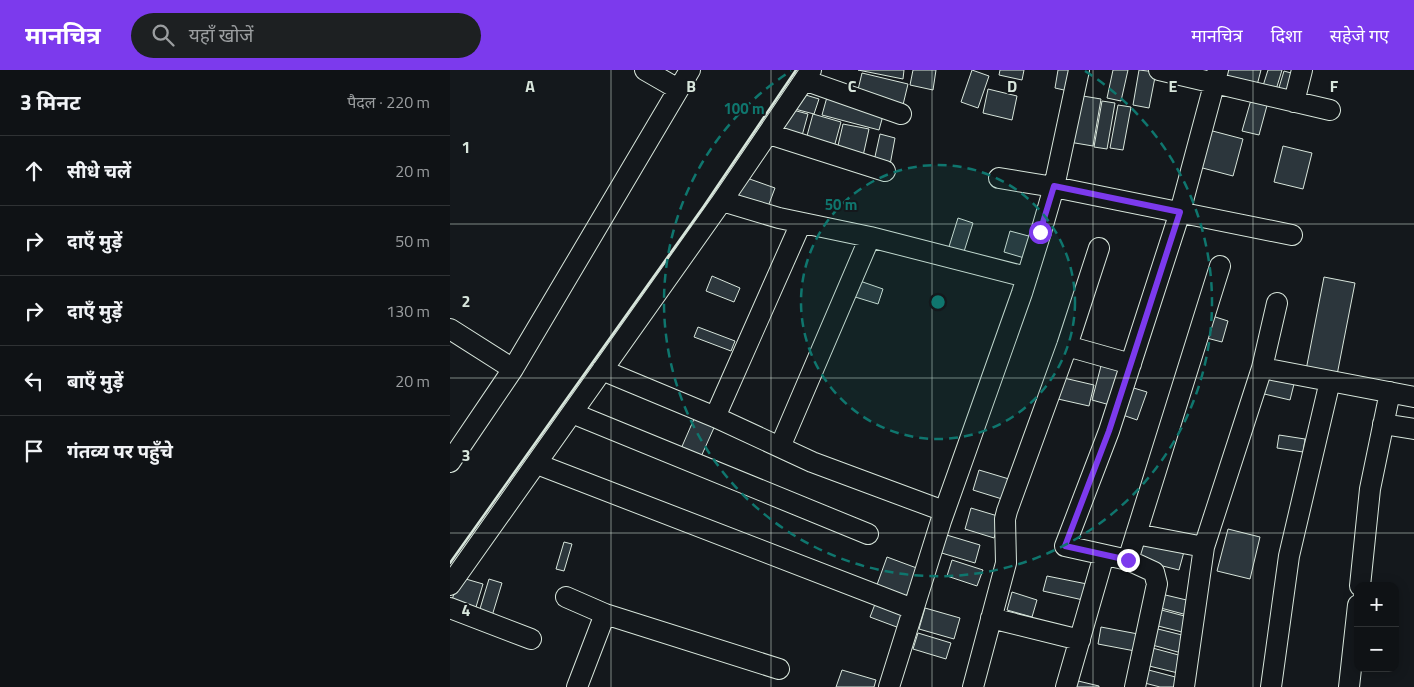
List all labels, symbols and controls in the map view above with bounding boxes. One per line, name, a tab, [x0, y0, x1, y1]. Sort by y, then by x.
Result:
search box	[131, 13, 481, 58]
text: मानचित्र	[25, 17, 101, 53]
text: यहाँ खोजें	[189, 20, 253, 49]
icon: search	[149, 21, 177, 49]
text: मानचित्र	[1191, 22, 1243, 49]
text: दिशा	[1271, 22, 1302, 49]
text: सहेजे गए	[1330, 22, 1389, 49]
text: A	[525, 74, 535, 98]
text: B	[686, 74, 696, 98]
text: C	[848, 74, 857, 98]
text: D	[1007, 74, 1017, 98]
text: E	[1169, 74, 1178, 98]
text: F	[1330, 74, 1339, 98]
text: 3 मिनट	[20, 86, 80, 118]
text: पैदल · 220 m	[347, 90, 430, 114]
text: 100 m	[723, 97, 765, 120]
text: 1	[462, 135, 470, 159]
text: सीधे चलें	[67, 156, 131, 185]
icon: ahead	[20, 157, 48, 185]
text: 20 m	[395, 159, 430, 183]
text: 50 m	[825, 193, 857, 216]
route start	[1029, 221, 1052, 244]
text: दाएँ मुड़ें	[67, 226, 122, 255]
icon: right	[20, 227, 48, 255]
text: 50 m	[395, 229, 430, 253]
text: 2	[462, 289, 470, 313]
centre of rings	[929, 293, 947, 311]
text: दाएँ मुड़ें	[67, 296, 122, 325]
icon: right	[20, 297, 48, 325]
text: 130 m	[386, 299, 430, 323]
text: बाएँ मुड़ें	[67, 366, 123, 395]
icon: left	[20, 367, 48, 395]
text: 20 m	[395, 369, 430, 393]
text: गंतव्य पर पहुँचे	[67, 436, 173, 465]
icon: arrive	[20, 437, 48, 465]
text: 3	[462, 443, 470, 467]
route end	[1117, 549, 1140, 572]
map controls	[1354, 582, 1399, 672]
button: +	[1354, 582, 1399, 627]
text: 4	[462, 598, 471, 622]
button: −	[1354, 627, 1399, 672]

